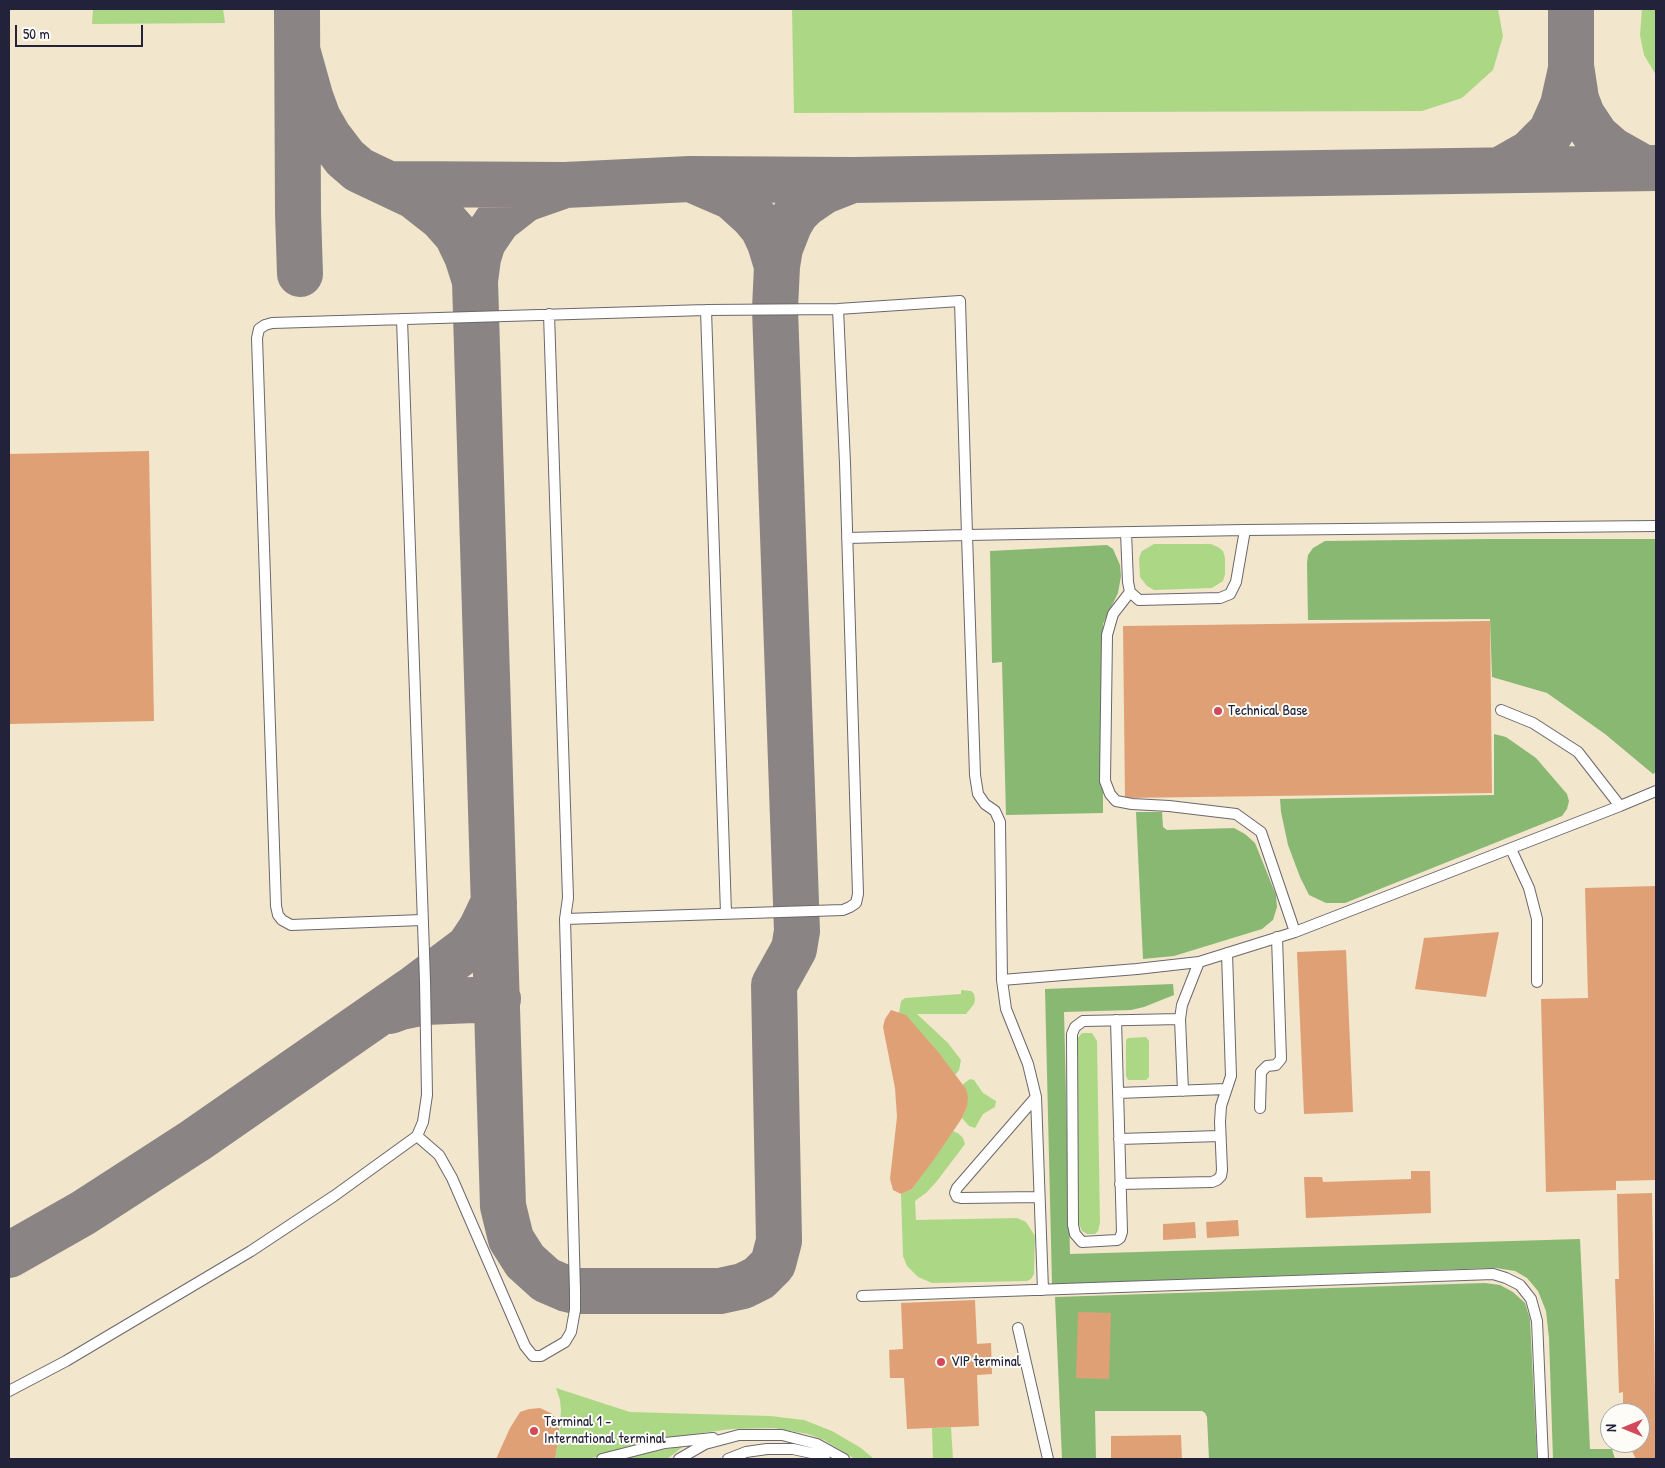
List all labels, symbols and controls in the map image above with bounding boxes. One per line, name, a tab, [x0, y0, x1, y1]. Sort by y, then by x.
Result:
scale bar	[18, 15, 145, 47]
text: 50 m	[23, 23, 50, 44]
place label: Technical Base	[1228, 702, 1308, 720]
marker: Technical Base	[1212, 705, 1224, 717]
place label: VIP terminal	[951, 1353, 1021, 1371]
marker: VIP terminal	[935, 1356, 947, 1368]
north arrow	[1600, 1403, 1650, 1453]
place label: Terminal 1 - International terminal	[544, 1413, 666, 1448]
text: N	[1601, 1424, 1620, 1432]
marker: Terminal 1 - International terminal	[528, 1425, 540, 1437]

